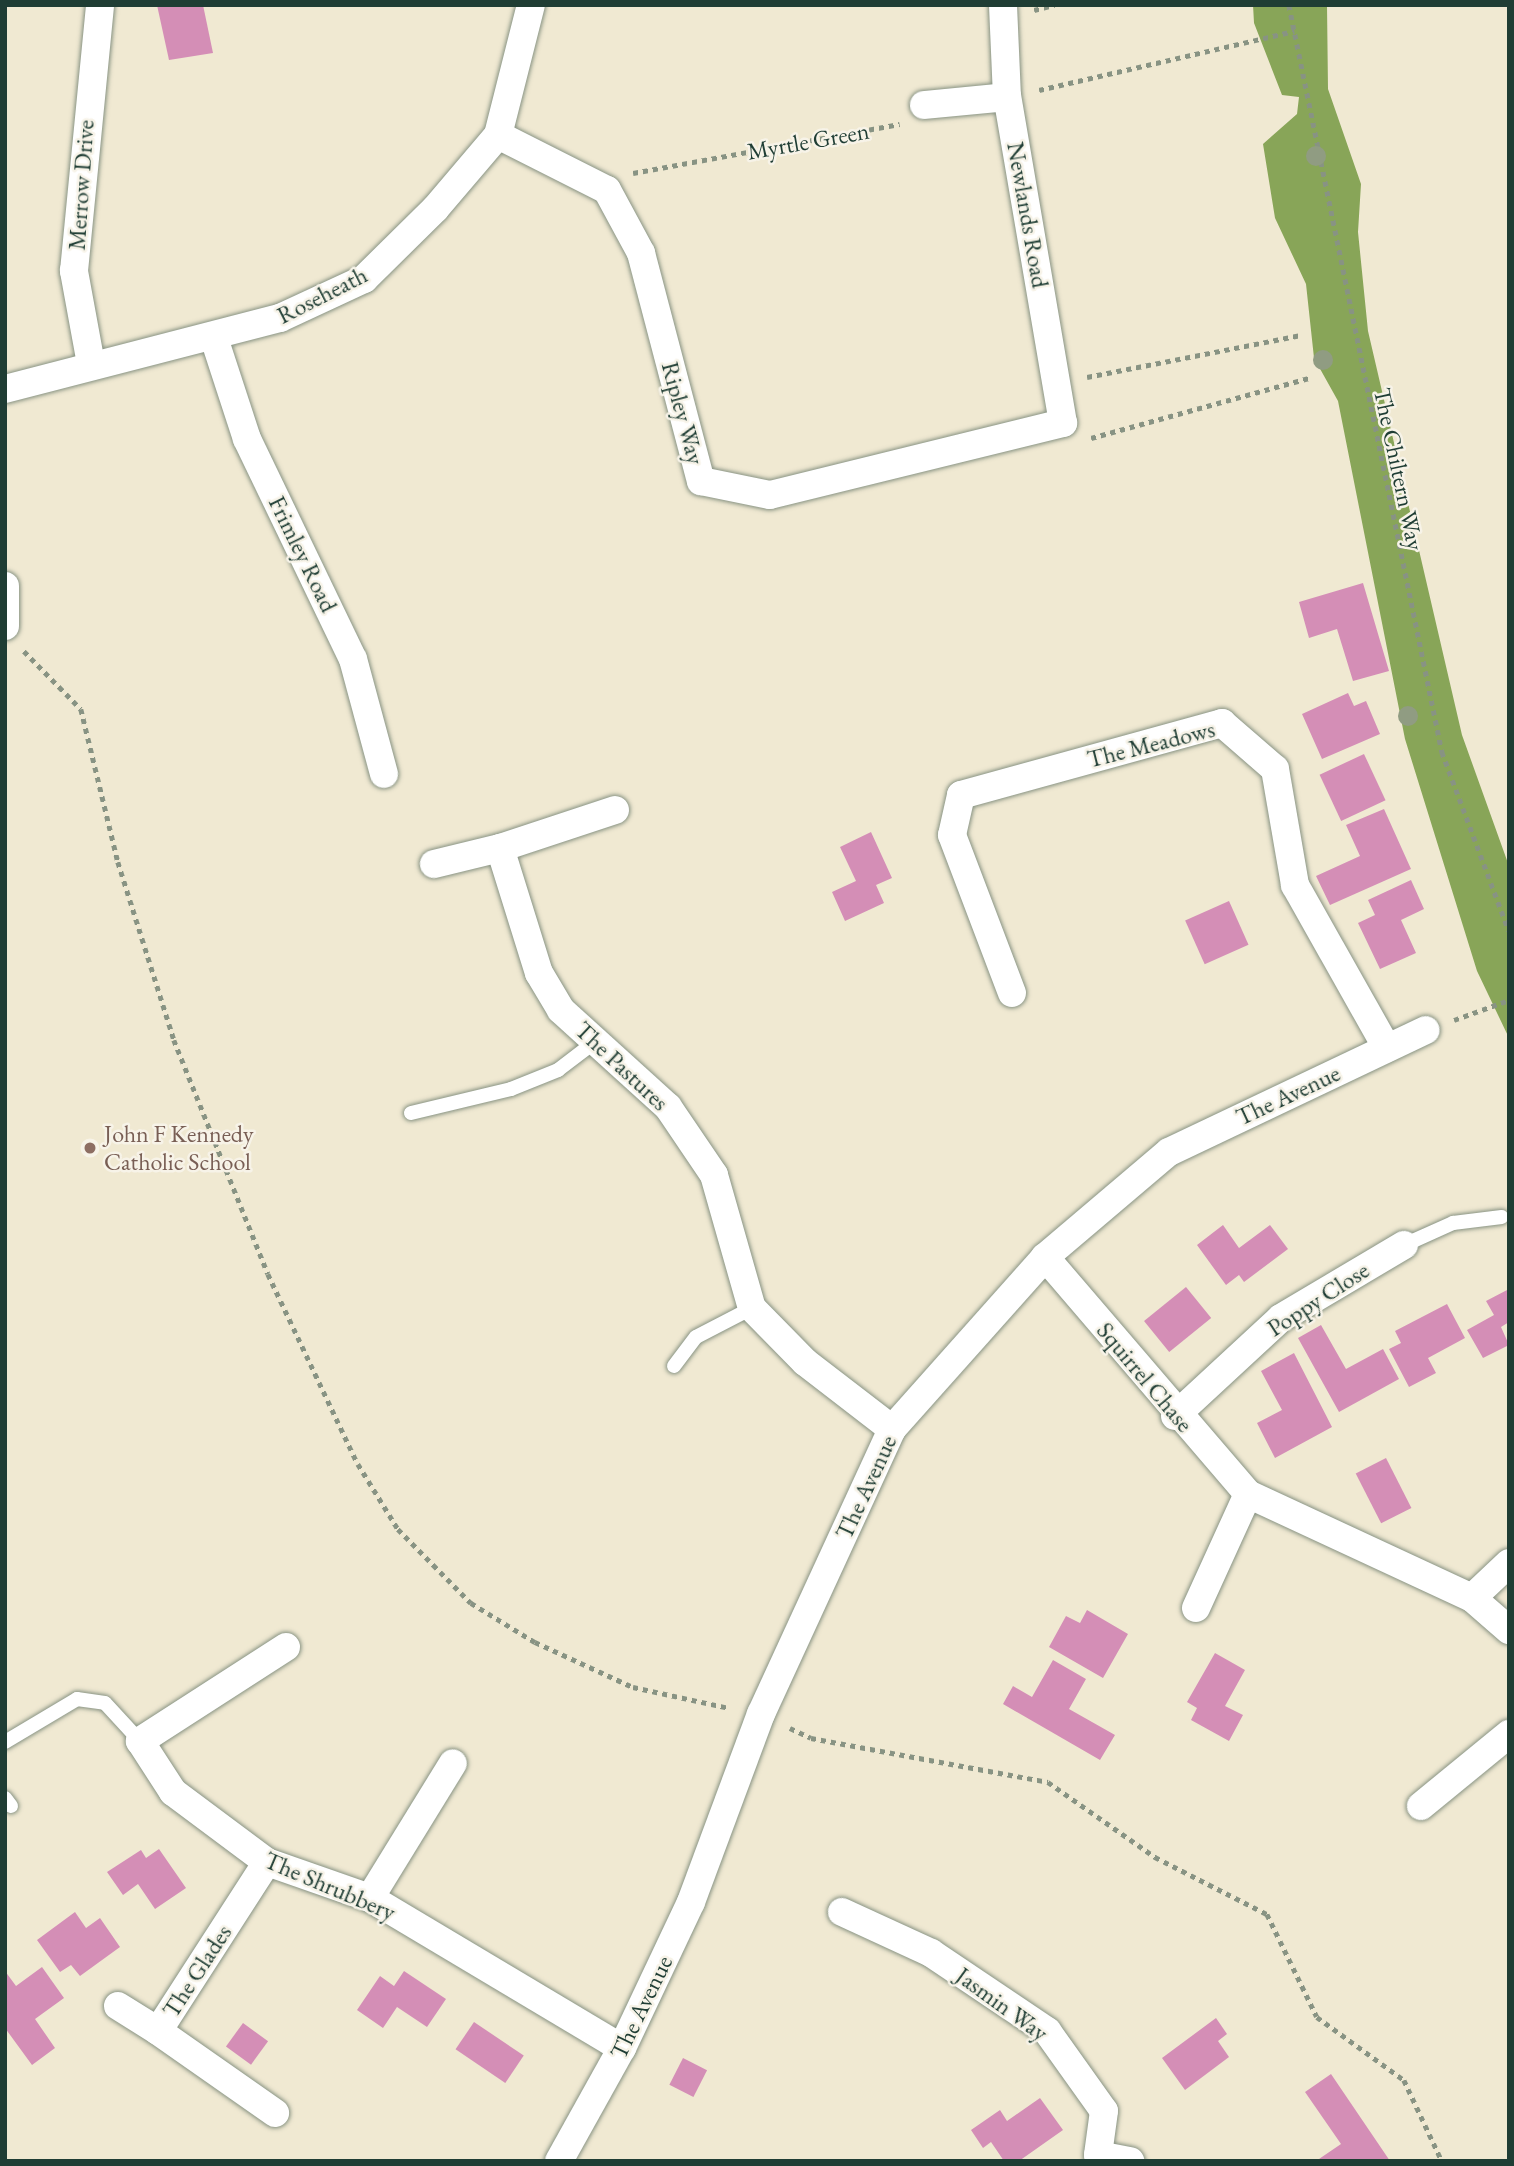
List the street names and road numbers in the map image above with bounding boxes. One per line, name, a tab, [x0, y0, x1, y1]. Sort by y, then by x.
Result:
street label: Myrtle Green	[745, 116, 871, 166]
street label: Merrow Drive	[62, 119, 100, 251]
street label: Newlands Road	[1001, 140, 1055, 290]
street label: Roseheath	[272, 260, 372, 330]
street label: Ripley Way	[656, 359, 710, 467]
street label: The Chiltern Way	[1368, 385, 1430, 553]
street label: Frimley Road	[263, 491, 343, 617]
street label: The Meadows	[1084, 714, 1218, 774]
street label: The Pastures	[569, 1015, 675, 1117]
street label: The Avenue	[1231, 1058, 1345, 1132]
street label: Poppy Close	[1262, 1256, 1374, 1342]
street label: Squirrel Chase	[1091, 1316, 1199, 1438]
street label: The Avenue	[829, 1430, 903, 1544]
street label: The Shrubbery	[260, 1846, 400, 1926]
street label: The Glades	[156, 1919, 238, 2023]
street label: The Avenue	[604, 1951, 678, 2063]
street label: Jasmin Way	[950, 1961, 1054, 2047]

